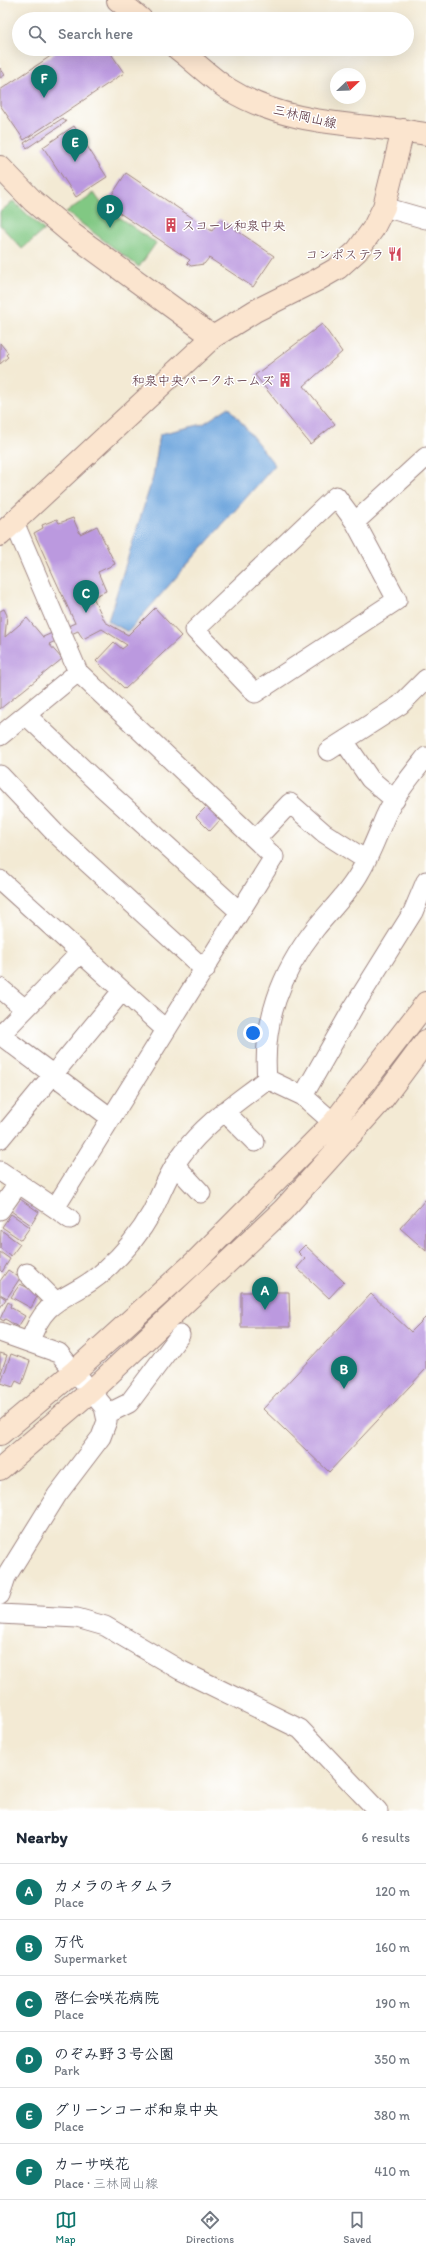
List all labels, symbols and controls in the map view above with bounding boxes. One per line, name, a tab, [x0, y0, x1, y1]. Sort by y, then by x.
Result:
search box	[12, 12, 414, 56]
icon: search	[26, 23, 48, 45]
text: Search here	[58, 25, 133, 43]
pin: F	[31, 65, 57, 98]
north arrow	[330, 68, 366, 104]
street label: 三林岡山線	[272, 102, 339, 131]
pin: E	[62, 129, 88, 162]
pin: D	[97, 195, 123, 228]
building icon: スコーレ和泉中央	[163, 217, 179, 233]
place label: スコーレ和泉中央	[182, 218, 285, 233]
restaurant icon: コンポステラ	[387, 246, 403, 262]
place label: コンポステラ	[305, 247, 384, 262]
building icon: 和泉中央パークホームズ	[277, 372, 293, 388]
place label: 和泉中央パークホームズ	[132, 373, 274, 388]
pin: C	[73, 580, 99, 613]
your location	[243, 1023, 263, 1043]
pin: A	[252, 1277, 278, 1310]
pin: B	[331, 1356, 357, 1389]
text: Nearby	[16, 1827, 68, 1847]
text: 6 results	[362, 1830, 410, 1845]
text: カメラのキタムラ	[54, 1877, 174, 1895]
text: A	[25, 1884, 33, 1899]
text: 120 m	[375, 1884, 410, 1899]
text: Place	[54, 1895, 84, 1910]
text: 万代	[54, 1933, 84, 1951]
text: B	[25, 1940, 33, 1955]
text: 160 m	[375, 1940, 410, 1955]
text: Supermarket	[54, 1951, 127, 1966]
text: 啓仁会咲花病院	[54, 1989, 159, 2007]
text: C	[25, 1996, 33, 2011]
text: 190 m	[375, 1996, 410, 2011]
text: Place	[54, 2007, 84, 2022]
text: のぞみ野３号公園	[54, 2045, 174, 2063]
text: D	[25, 2052, 33, 2067]
text: 350 m	[374, 2052, 410, 2067]
text: Park	[54, 2063, 80, 2078]
text: グリーンコーポ和泉中央	[54, 2101, 218, 2119]
text: E	[25, 2108, 33, 2123]
text: 380 m	[374, 2108, 410, 2123]
text: Place	[54, 2119, 84, 2134]
text: カーサ咲花	[54, 2155, 130, 2173]
text: F	[26, 2164, 32, 2179]
text: 410 m	[374, 2164, 410, 2179]
text: Place · 三林岡山線	[54, 2176, 158, 2191]
tab: Map	[55, 2209, 77, 2246]
tab: Directions	[186, 2209, 234, 2246]
tab: Saved	[343, 2209, 371, 2246]

